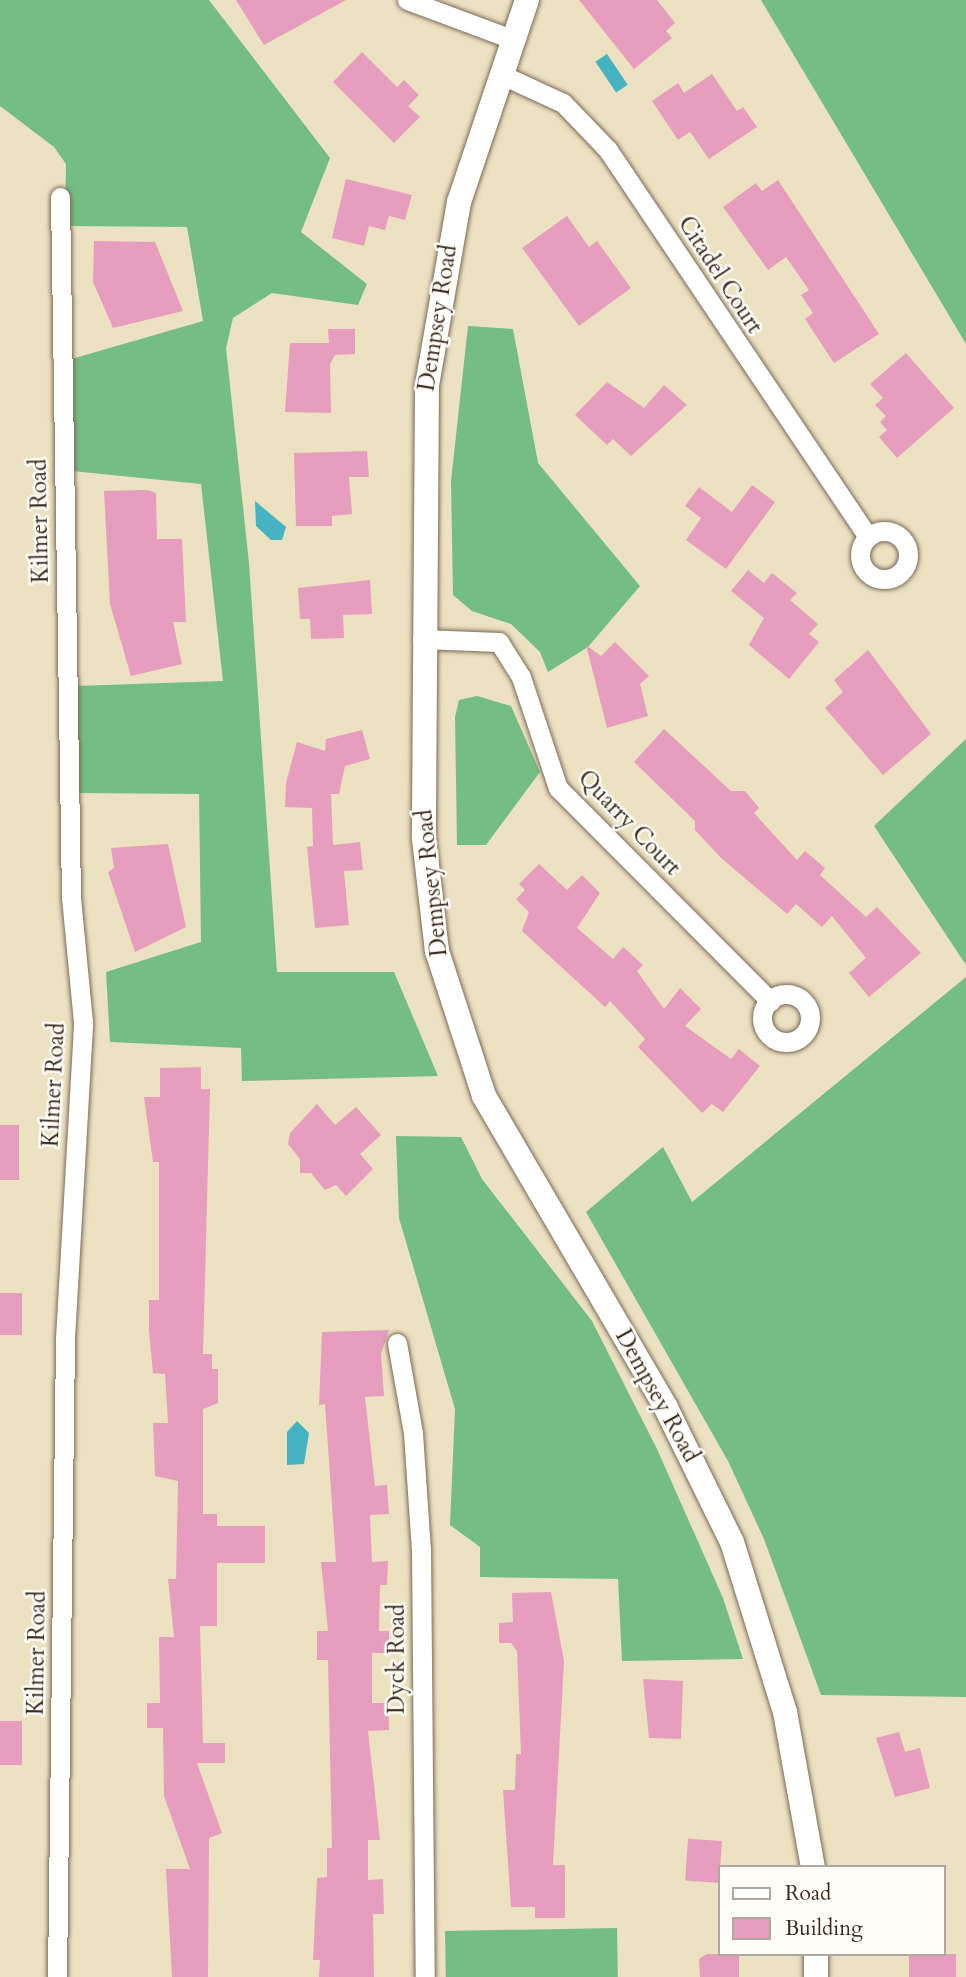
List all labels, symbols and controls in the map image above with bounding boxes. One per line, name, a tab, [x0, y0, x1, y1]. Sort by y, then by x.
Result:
street label: Citadel Court	[672, 211, 768, 339]
street label: Dempsey Road	[413, 243, 463, 393]
street label: Kilmer Road	[25, 459, 55, 583]
street label: Quarry Court	[572, 765, 686, 881]
street label: Dempsey Road	[411, 808, 453, 958]
street label: Kilmer Road	[37, 1022, 71, 1148]
street label: Dempsey Road	[609, 1325, 705, 1467]
street label: Kilmer Road	[22, 1591, 52, 1715]
street label: Dyck Road	[383, 1604, 411, 1714]
legend	[718, 1865, 945, 1956]
text: Road	[785, 1879, 831, 1908]
text: Building	[785, 1914, 863, 1943]

